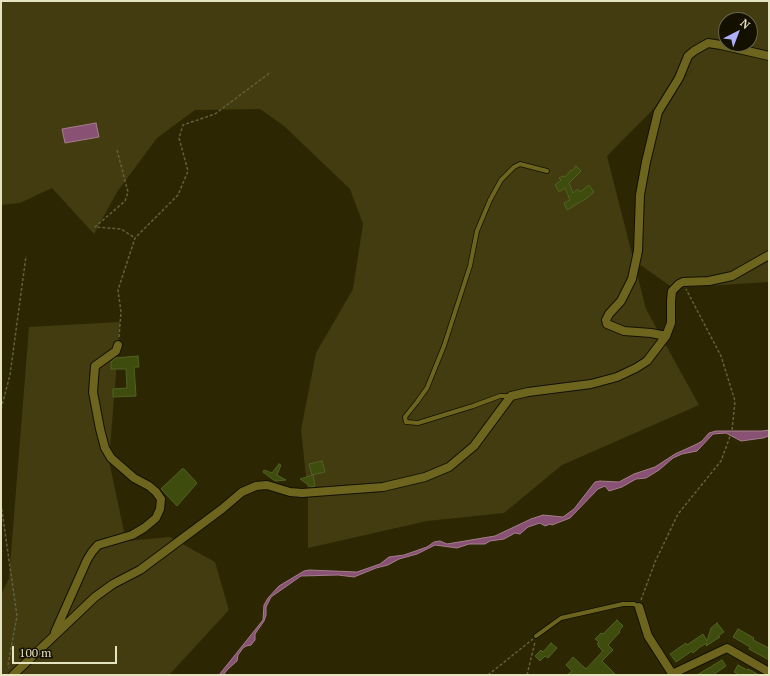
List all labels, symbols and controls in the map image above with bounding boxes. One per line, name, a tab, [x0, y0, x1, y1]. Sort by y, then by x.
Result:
north arrow	[718, 12, 758, 52]
text: N	[738, 16, 753, 32]
scale bar	[14, 638, 119, 664]
text: 100 m	[19, 645, 51, 660]

